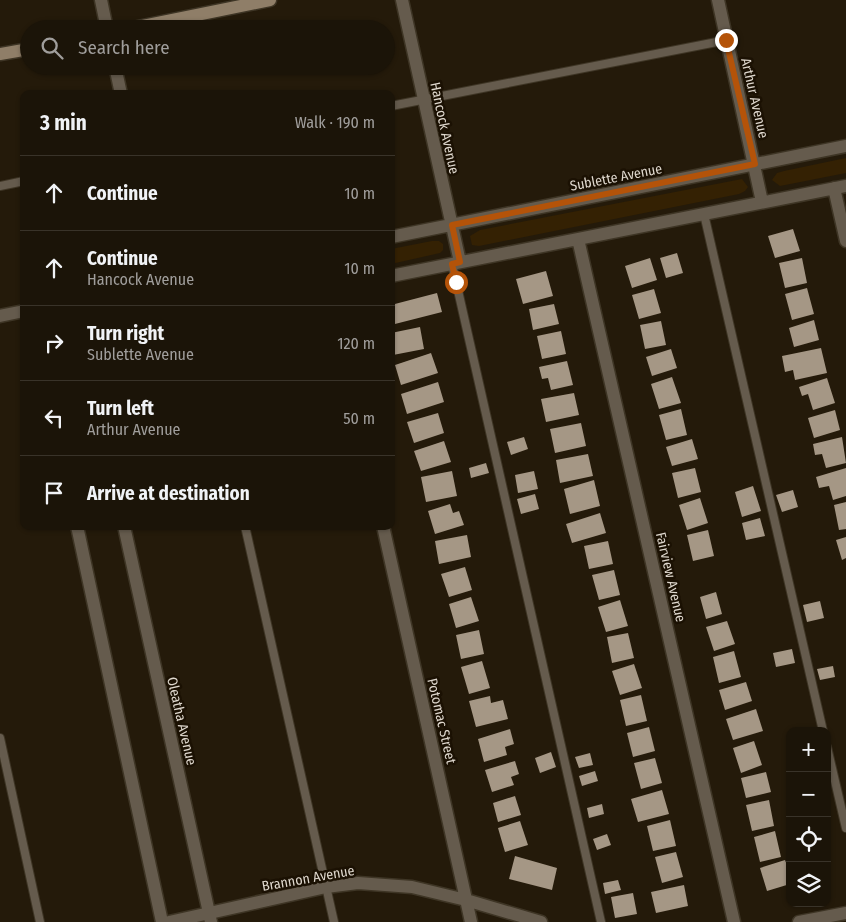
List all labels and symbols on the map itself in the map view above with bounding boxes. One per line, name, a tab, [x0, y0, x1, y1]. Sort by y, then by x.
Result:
route end	[715, 29, 738, 52]
street label: Arthur Avenue	[737, 56, 772, 140]
street label: Hancock Avenue	[426, 81, 463, 176]
street label: Sublette Avenue	[569, 160, 664, 195]
route start	[445, 271, 468, 294]
street label: Fairview Avenue	[652, 530, 689, 624]
street label: Oleatha Avenue	[163, 675, 200, 767]
street label: Potomac Street	[423, 677, 460, 766]
street label: Brannon Avenue	[260, 862, 356, 895]

